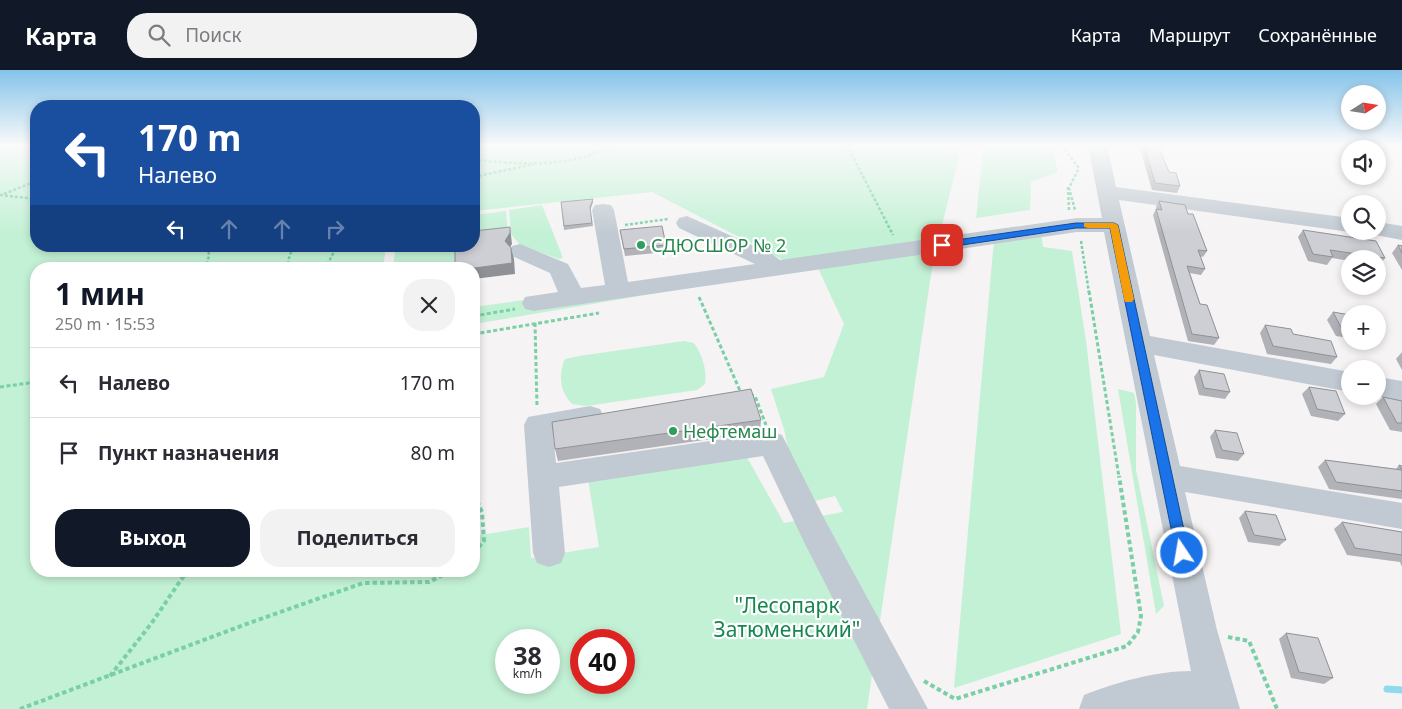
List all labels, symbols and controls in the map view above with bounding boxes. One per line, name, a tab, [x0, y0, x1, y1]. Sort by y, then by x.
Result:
search box	[127, 13, 477, 58]
text: Карта	[25, 19, 97, 52]
icon: search	[145, 21, 173, 49]
text: Поиск	[185, 22, 242, 48]
text: Карта	[1071, 23, 1121, 47]
text: Маршрут	[1149, 23, 1230, 47]
text: Сохранённые	[1258, 23, 1377, 47]
north arrow	[1341, 85, 1386, 130]
map controls	[1341, 85, 1386, 405]
text: 170 m	[138, 114, 241, 161]
icon: left	[55, 120, 120, 185]
button: sound	[1341, 140, 1386, 185]
text: Налево	[138, 159, 217, 189]
button: search	[1341, 195, 1386, 240]
icon: left	[162, 215, 190, 243]
icon: ahead	[215, 215, 243, 243]
icon: ahead	[268, 215, 296, 243]
icon: right	[321, 215, 349, 243]
pin	[921, 224, 963, 266]
icon: arrive	[928, 231, 956, 259]
place label: СДЮСШОР № 2	[651, 233, 786, 257]
marker: СДЮСШОР № 2	[635, 239, 647, 251]
button: layers	[1341, 250, 1386, 295]
text: 1 мин	[55, 273, 145, 314]
button: close	[403, 279, 455, 331]
button: +	[1341, 305, 1386, 350]
text: 250 m · 15:53	[55, 313, 155, 335]
button: −	[1341, 360, 1386, 405]
icon: left	[55, 369, 83, 397]
text: Налево	[98, 370, 170, 396]
text: 170 m	[400, 370, 455, 396]
place label: Нефтемаш	[683, 419, 777, 443]
marker: Нефтемаш	[667, 425, 679, 437]
icon: arrive	[55, 439, 83, 467]
text: Пункт назначения	[98, 440, 279, 466]
text: 80 m	[411, 440, 455, 466]
button: Выход	[55, 509, 250, 567]
button: Поделиться	[260, 509, 455, 567]
position arrow	[1155, 526, 1207, 578]
park label: "Лесопарк Затюменский"	[714, 591, 860, 643]
speed limit sign: 40	[570, 629, 635, 694]
text: 38	[513, 638, 542, 672]
text: km/h	[513, 665, 542, 682]

